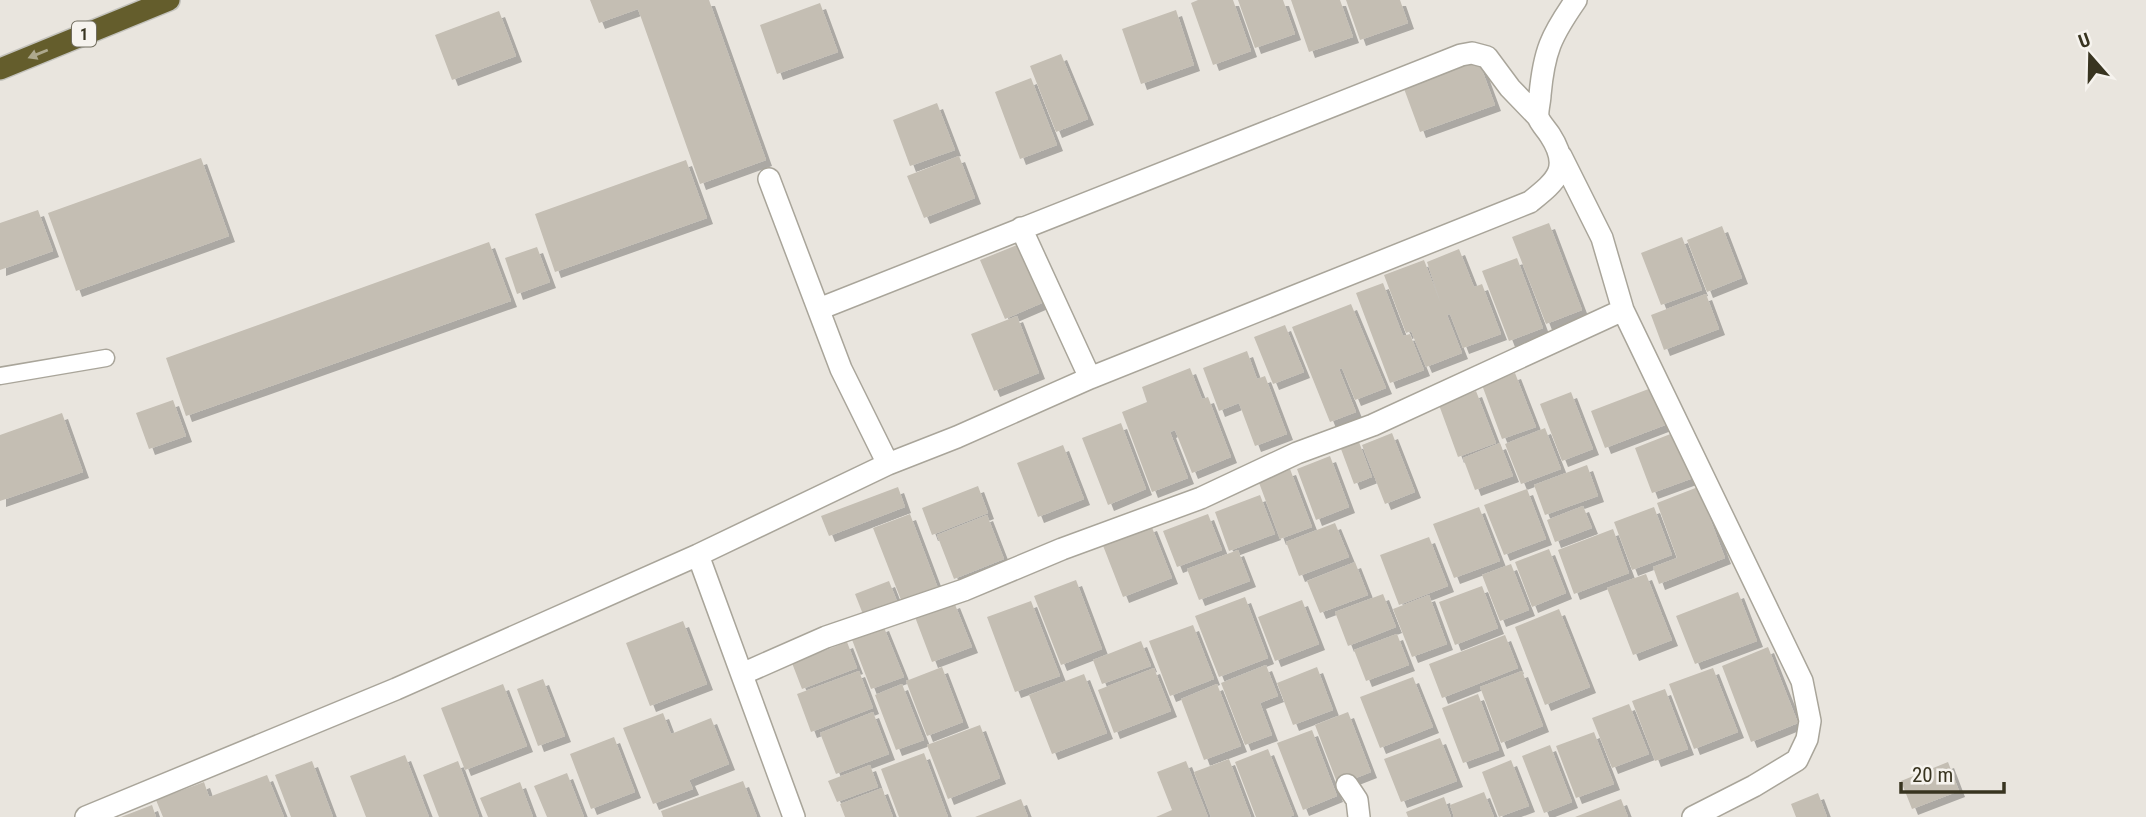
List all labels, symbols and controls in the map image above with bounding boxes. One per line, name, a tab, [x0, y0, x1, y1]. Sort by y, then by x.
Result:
north arrow	[2055, 21, 2125, 91]
road number: 1	[72, 22, 96, 46]
text: U	[2075, 28, 2093, 53]
one-way arrow	[27, 48, 48, 59]
scale bar	[1901, 750, 2004, 794]
text: 20 m	[1912, 763, 1953, 787]

